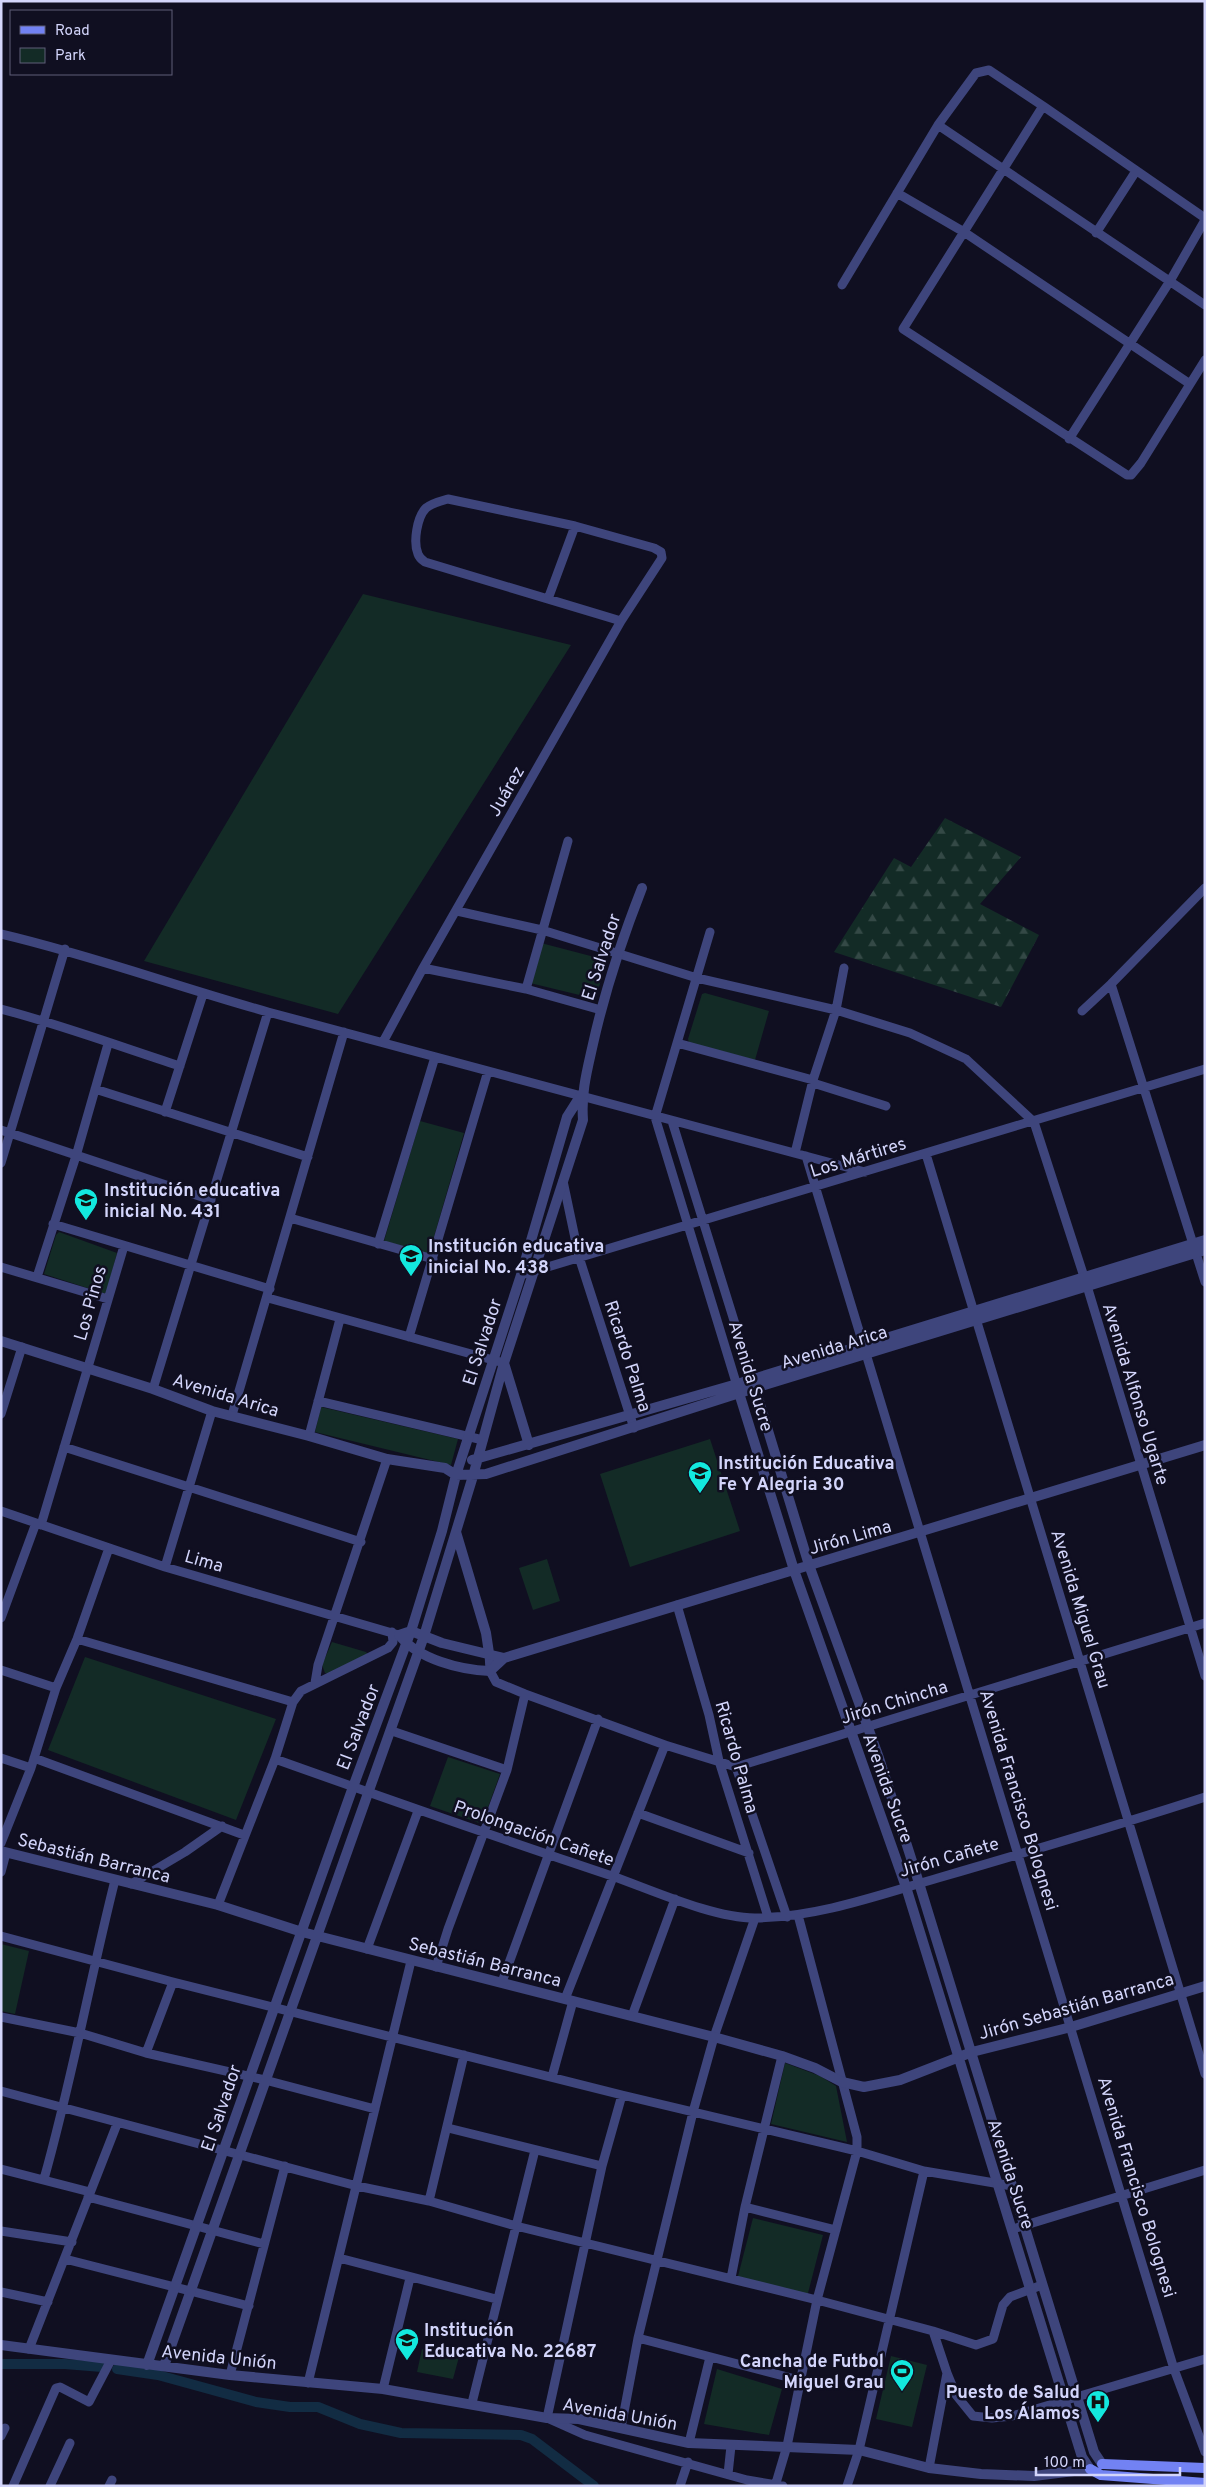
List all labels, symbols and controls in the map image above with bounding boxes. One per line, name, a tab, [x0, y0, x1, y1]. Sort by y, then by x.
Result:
legend	[10, 10, 172, 75]
text: Road	[55, 22, 90, 41]
text: Park	[55, 47, 86, 66]
street label: Juárez	[484, 762, 531, 821]
street label: El Salvador	[578, 911, 627, 1004]
street label: Los Mártires	[808, 1133, 909, 1184]
place label: Institución educativa inicial No. 431	[104, 1180, 280, 1224]
school or university icon: Institución educativa inicial No. 431	[73, 1187, 99, 1221]
place label: Institución educativa inicial No. 438	[428, 1236, 604, 1280]
school or university icon: Institución educativa inicial No. 438	[398, 1243, 424, 1277]
street label: Los Pinos	[70, 1263, 113, 1344]
street label: El Salvador	[459, 1296, 508, 1389]
street label: Ricardo Palma	[598, 1298, 655, 1415]
street label: Avenida Alfonso Ugarte	[1096, 1301, 1173, 1488]
street label: Avenida Sucre	[722, 1318, 777, 1435]
street label: Avenida Arica	[778, 1321, 890, 1376]
street label: Avenida Arica	[170, 1369, 282, 1424]
place label: Institución Educativa Fe Y Alegria 30	[718, 1453, 895, 1497]
school or university icon: Institución Educativa Fe Y Alegria 30	[687, 1460, 713, 1494]
street label: Jirón Lima	[806, 1516, 894, 1561]
street label: Avenida Miguel Grau	[1044, 1527, 1115, 1692]
street label: Lima	[181, 1546, 226, 1579]
street label: Jirón Chincha	[838, 1676, 951, 1731]
street label: El Salvador	[332, 1681, 386, 1774]
street label: Avenida Francisco Bolognesi	[973, 1687, 1062, 1914]
street label: Ricardo Palma	[709, 1698, 763, 1816]
street label: Avenida Sucre	[856, 1731, 917, 1846]
street label: Prolongación Cañete	[450, 1796, 617, 1873]
street label: Sebastián Barranca	[15, 1829, 172, 1890]
street label: Jirón Cañete	[897, 1833, 1002, 1884]
street label: Sebastián Barranca	[406, 1933, 563, 1994]
street label: Jirón Sebastián Barranca	[976, 1969, 1177, 2046]
street label: El Salvador	[197, 2062, 248, 2155]
street label: Avenida Francisco Bolognesi	[1091, 2074, 1180, 2301]
street label: Avenida Sucre	[981, 2116, 1038, 2233]
place label: Institución Educativa No. 22687	[424, 2320, 596, 2364]
school or university icon: Institución Educativa No. 22687	[394, 2327, 420, 2361]
street label: Avenida Unión	[160, 2341, 278, 2376]
place label: Cancha de Futbol Miguel Grau	[740, 2351, 884, 2395]
sports icon: Cancha de Futbol Miguel Grau	[889, 2358, 915, 2392]
place label: Puesto de Salud Los Álamos	[946, 2382, 1080, 2426]
hospital icon: Puesto de Salud Los Álamos	[1085, 2389, 1111, 2423]
street label: Avenida Unión	[561, 2394, 679, 2437]
scale bar	[1036, 2444, 1180, 2476]
text: 100 m	[1044, 2454, 1085, 2473]

